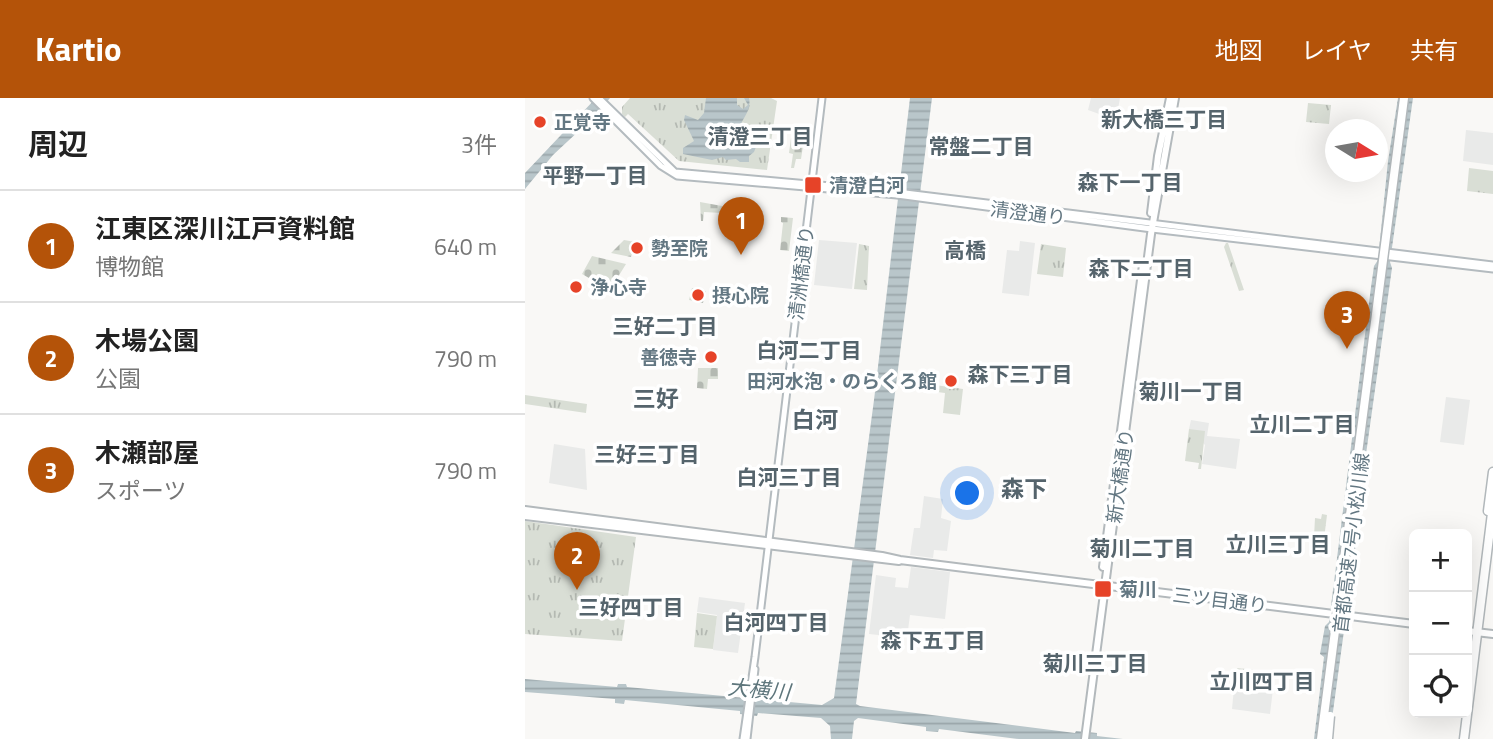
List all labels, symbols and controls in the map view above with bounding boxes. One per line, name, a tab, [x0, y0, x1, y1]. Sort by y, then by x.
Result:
text: Kartio	[35, 24, 122, 74]
text: 地図	[1215, 32, 1263, 68]
text: レイヤ	[1301, 32, 1372, 68]
text: 共有	[1410, 32, 1458, 68]
district label: 新大橋三丁目	[1101, 103, 1227, 135]
place label: 正覚寺	[554, 107, 611, 136]
marker: 正覚寺	[532, 114, 548, 130]
north arrow	[1325, 119, 1388, 182]
district label: 清澄三丁目	[708, 120, 813, 152]
text: 周辺	[28, 121, 88, 167]
text: 3件	[461, 127, 497, 162]
district label: 常盤二丁目	[929, 130, 1034, 162]
district label: 平野一丁目	[543, 159, 648, 191]
district label: 森下一丁目	[1078, 166, 1183, 198]
place label: 清澄白河	[829, 170, 905, 199]
marker: 清澄白河	[803, 175, 823, 195]
street label: 清澄通り	[989, 193, 1068, 232]
pin: 1	[718, 197, 764, 255]
text: 江東区深川江戸資料館	[95, 209, 355, 248]
street label: 清洲橋通り	[780, 224, 821, 322]
text: 1	[45, 229, 57, 264]
text: 640 m	[434, 229, 497, 264]
place label: 勢至院	[651, 233, 708, 262]
district label: 高橋	[944, 234, 986, 266]
marker: 勢至院	[629, 240, 645, 256]
text: 博物館	[95, 249, 164, 284]
district label: 森下二丁目	[1089, 252, 1194, 284]
place label: 浄心寺	[590, 272, 647, 301]
marker: 浄心寺	[568, 279, 584, 295]
place label: 摂心院	[712, 280, 769, 309]
marker: 摂心院	[690, 287, 706, 303]
pin: 3	[1324, 291, 1370, 349]
district label: 三好二丁目	[613, 310, 718, 342]
text: 木場公園	[95, 321, 199, 360]
district label: 白河二丁目	[757, 334, 862, 366]
text: 2	[45, 341, 57, 376]
text: 790 m	[434, 341, 497, 376]
place label: 善徳寺	[640, 342, 697, 371]
marker: 善徳寺	[703, 349, 719, 365]
district label: 森下三丁目	[968, 358, 1073, 390]
text: 公園	[95, 361, 141, 396]
place label: 田河水泡・のらくろ館	[747, 366, 937, 395]
marker: 田河水泡・のらくろ館	[943, 373, 959, 389]
district label: 菊川一丁目	[1139, 375, 1244, 407]
district label: 三好	[633, 381, 679, 416]
district label: 白河	[792, 402, 838, 437]
district label: 立川二丁目	[1250, 408, 1355, 440]
street label: 新大橋通り	[1099, 427, 1140, 525]
text: 木瀬部屋	[95, 433, 199, 472]
district label: 三好三丁目	[595, 438, 700, 470]
street label: 首都高速7号小松川線	[1325, 451, 1376, 635]
text: 3	[45, 453, 57, 488]
text: 790 m	[434, 453, 497, 488]
district label: 白河三丁目	[737, 461, 842, 493]
district label: 森下	[1001, 471, 1047, 506]
text: スポーツ	[95, 473, 187, 508]
your location	[950, 476, 984, 510]
district label: 立川三丁目	[1226, 528, 1331, 560]
map controls	[1409, 529, 1472, 718]
button: +	[1409, 529, 1472, 592]
pin: 2	[554, 532, 600, 590]
district label: 菊川二丁目	[1090, 532, 1195, 564]
place label: 菊川	[1119, 574, 1157, 603]
marker: 菊川	[1093, 579, 1113, 599]
street label: 三ツ目通り	[1171, 579, 1269, 620]
district label: 三好四丁目	[579, 591, 684, 623]
button: −	[1409, 592, 1472, 655]
district label: 白河四丁目	[724, 606, 829, 638]
district label: 森下五丁目	[881, 624, 986, 656]
district label: 菊川三丁目	[1043, 647, 1148, 679]
button: locate	[1409, 655, 1472, 718]
district label: 立川四丁目	[1210, 665, 1315, 697]
water label: 大横川	[726, 670, 794, 708]

